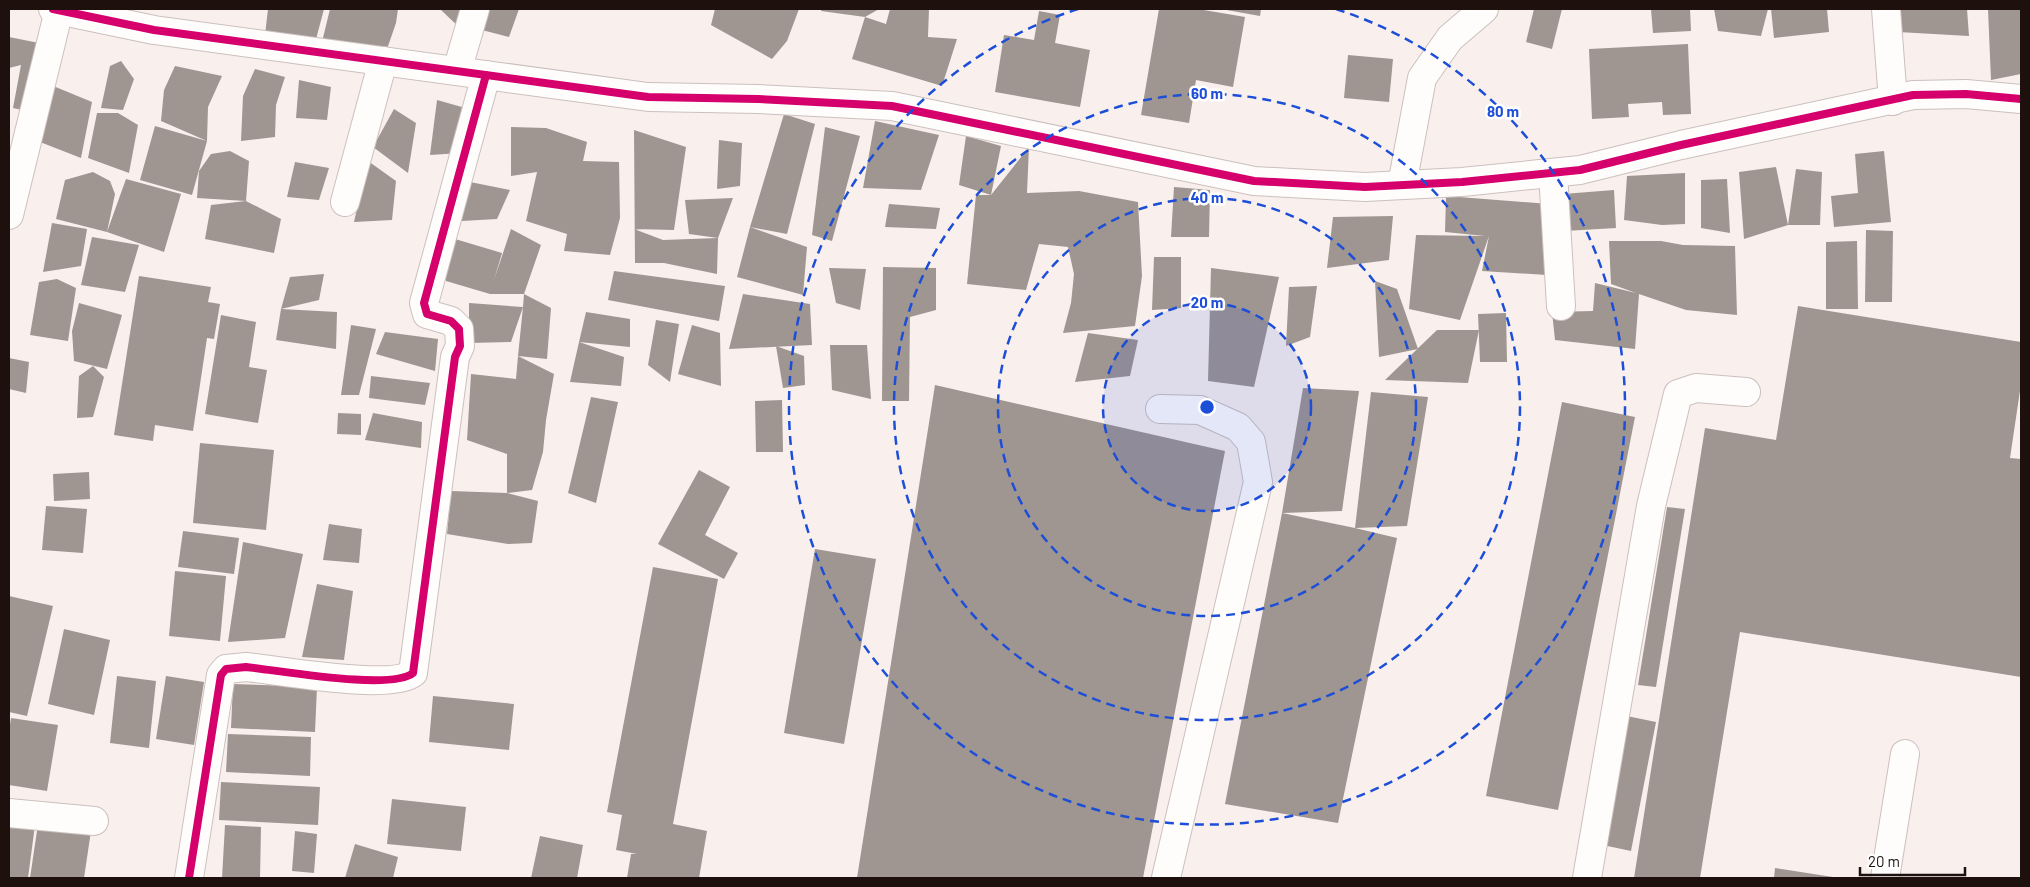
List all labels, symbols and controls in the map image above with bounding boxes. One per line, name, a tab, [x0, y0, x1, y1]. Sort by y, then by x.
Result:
text: 60 m	[1191, 84, 1223, 102]
text: 80 m	[1487, 102, 1519, 120]
text: 40 m	[1190, 188, 1224, 206]
text: 20 m	[1191, 293, 1223, 311]
centre of rings	[1198, 398, 1216, 416]
scale bar	[1860, 844, 1965, 876]
text: 20 m	[1868, 852, 1900, 870]

